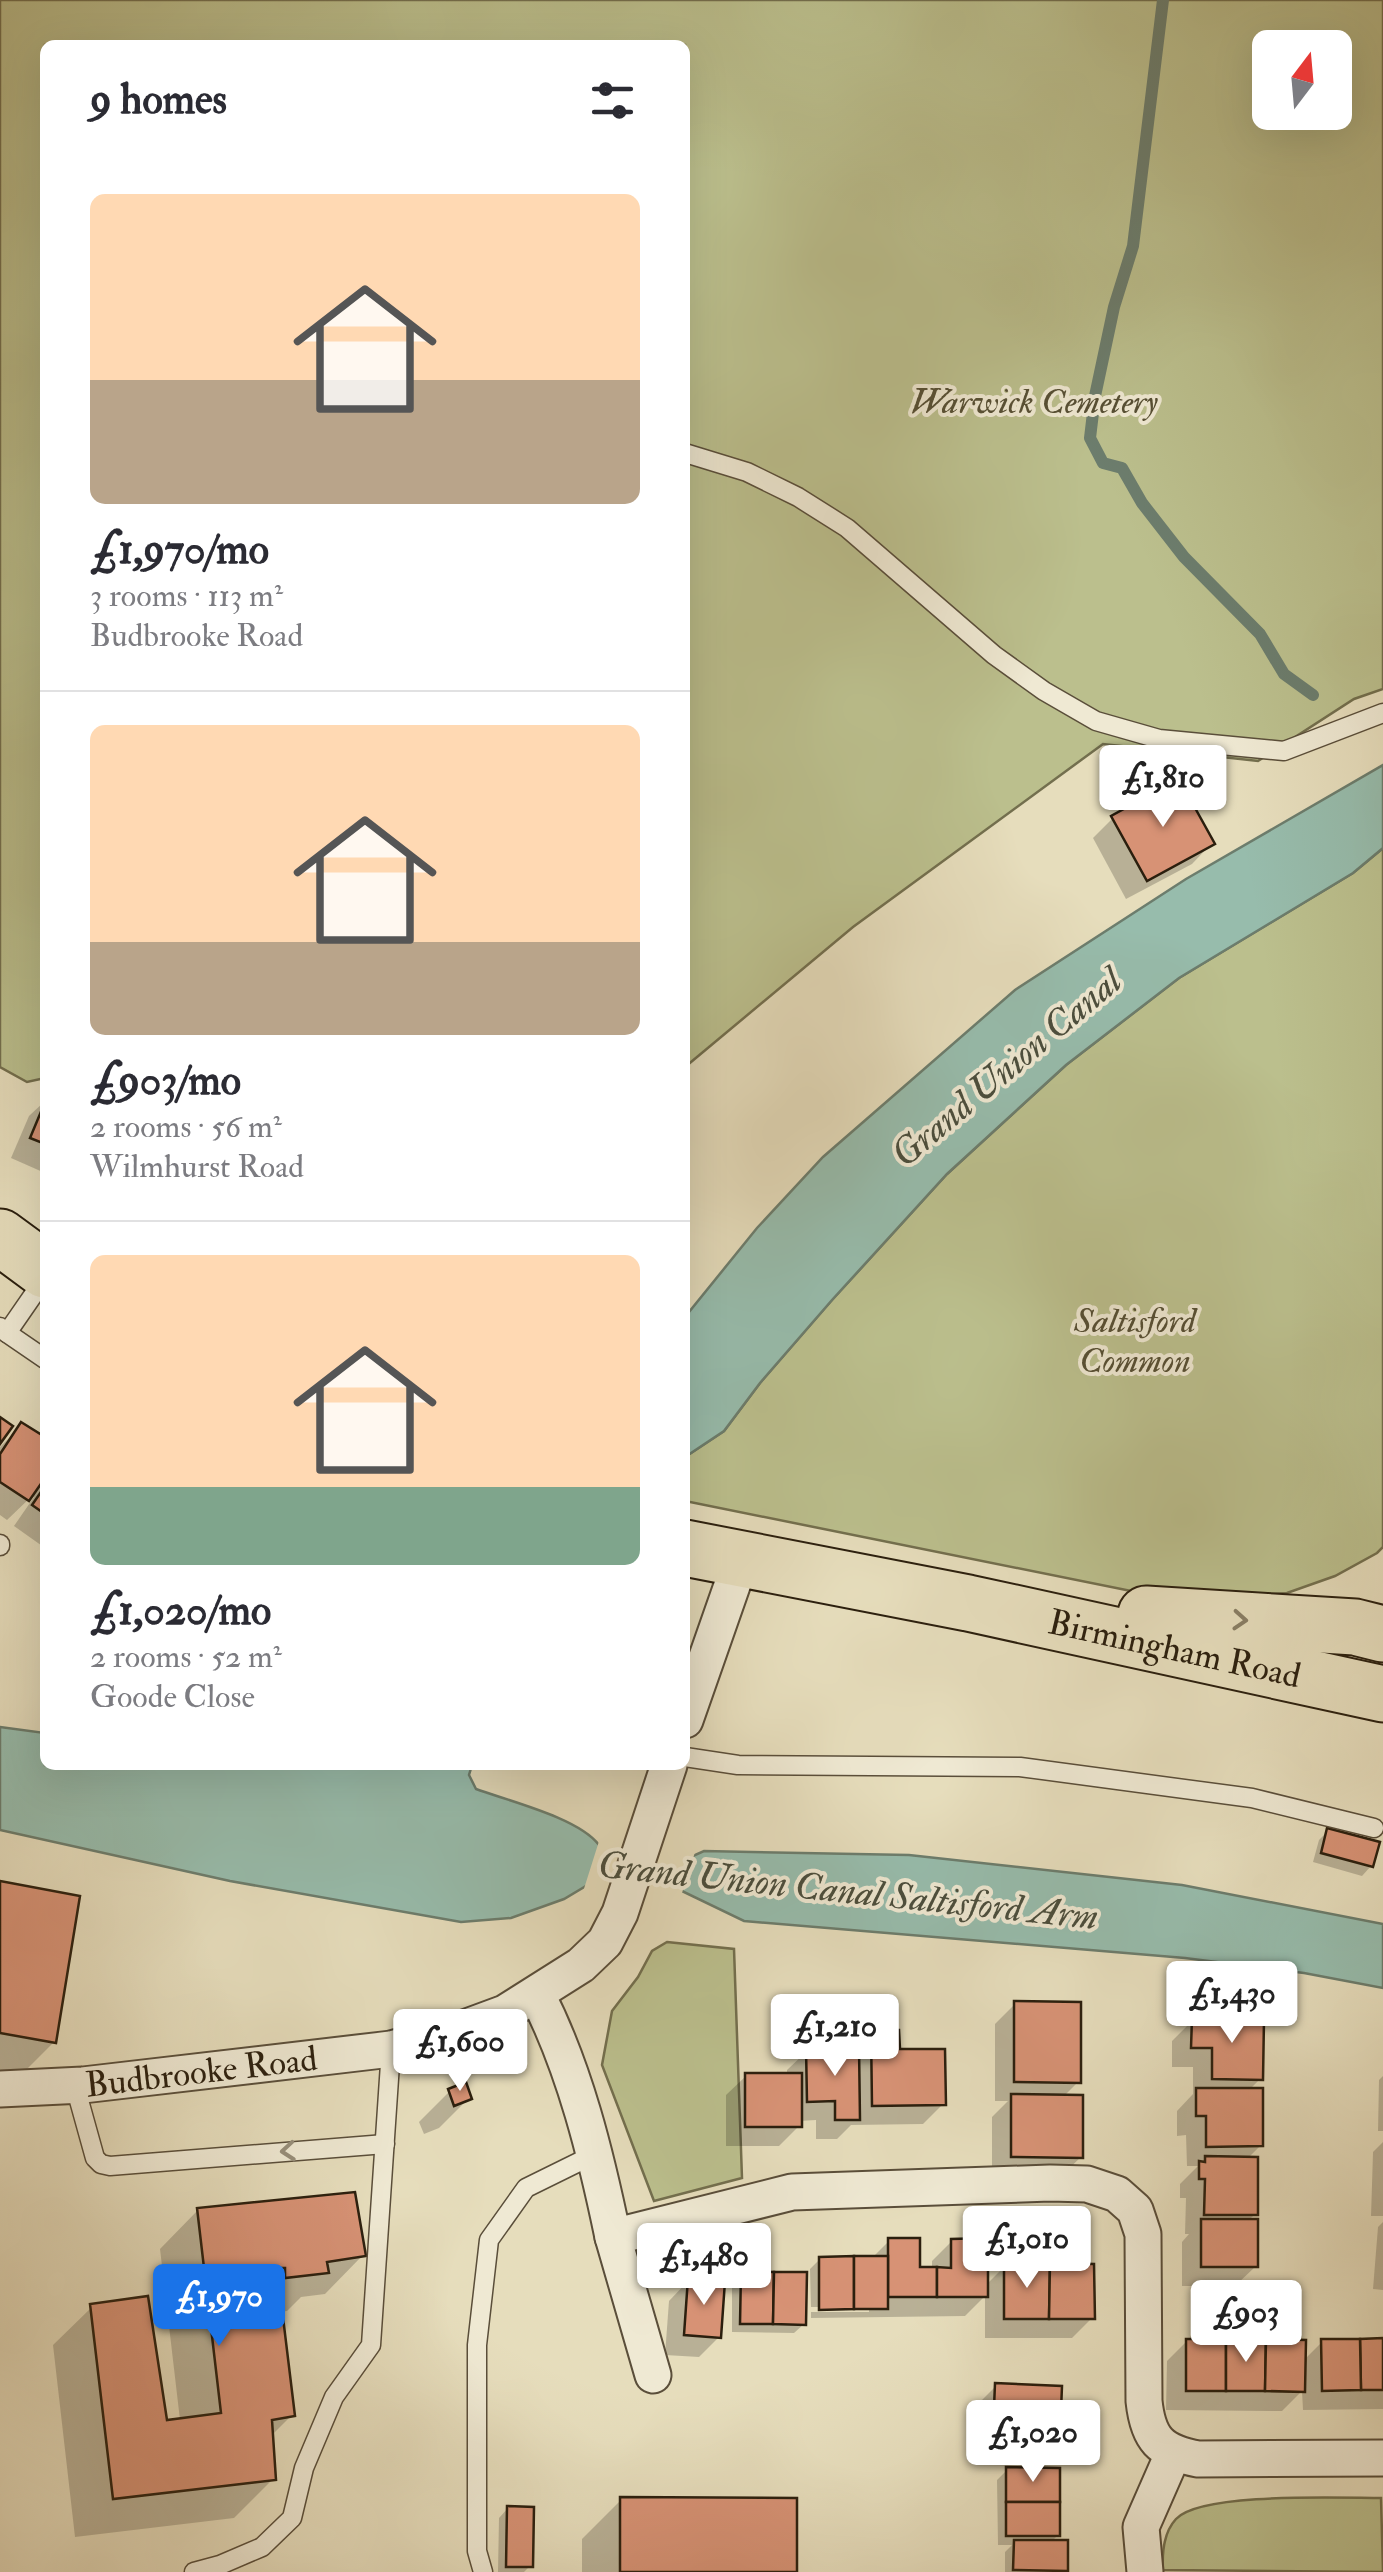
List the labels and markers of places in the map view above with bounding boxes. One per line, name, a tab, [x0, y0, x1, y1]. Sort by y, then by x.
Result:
pin: £1,810	[1082, 745, 1244, 830]
pin: £1,430	[1151, 1961, 1313, 2046]
pin: £1,210	[754, 1994, 916, 2079]
pin: £1,600	[379, 2009, 541, 2094]
pin: £1,010	[946, 2206, 1108, 2291]
pin: £1,480	[623, 2223, 785, 2308]
pin: £1,970	[138, 2264, 300, 2349]
pin: £903	[1187, 2280, 1305, 2365]
pin: £1,020	[952, 2400, 1114, 2485]

